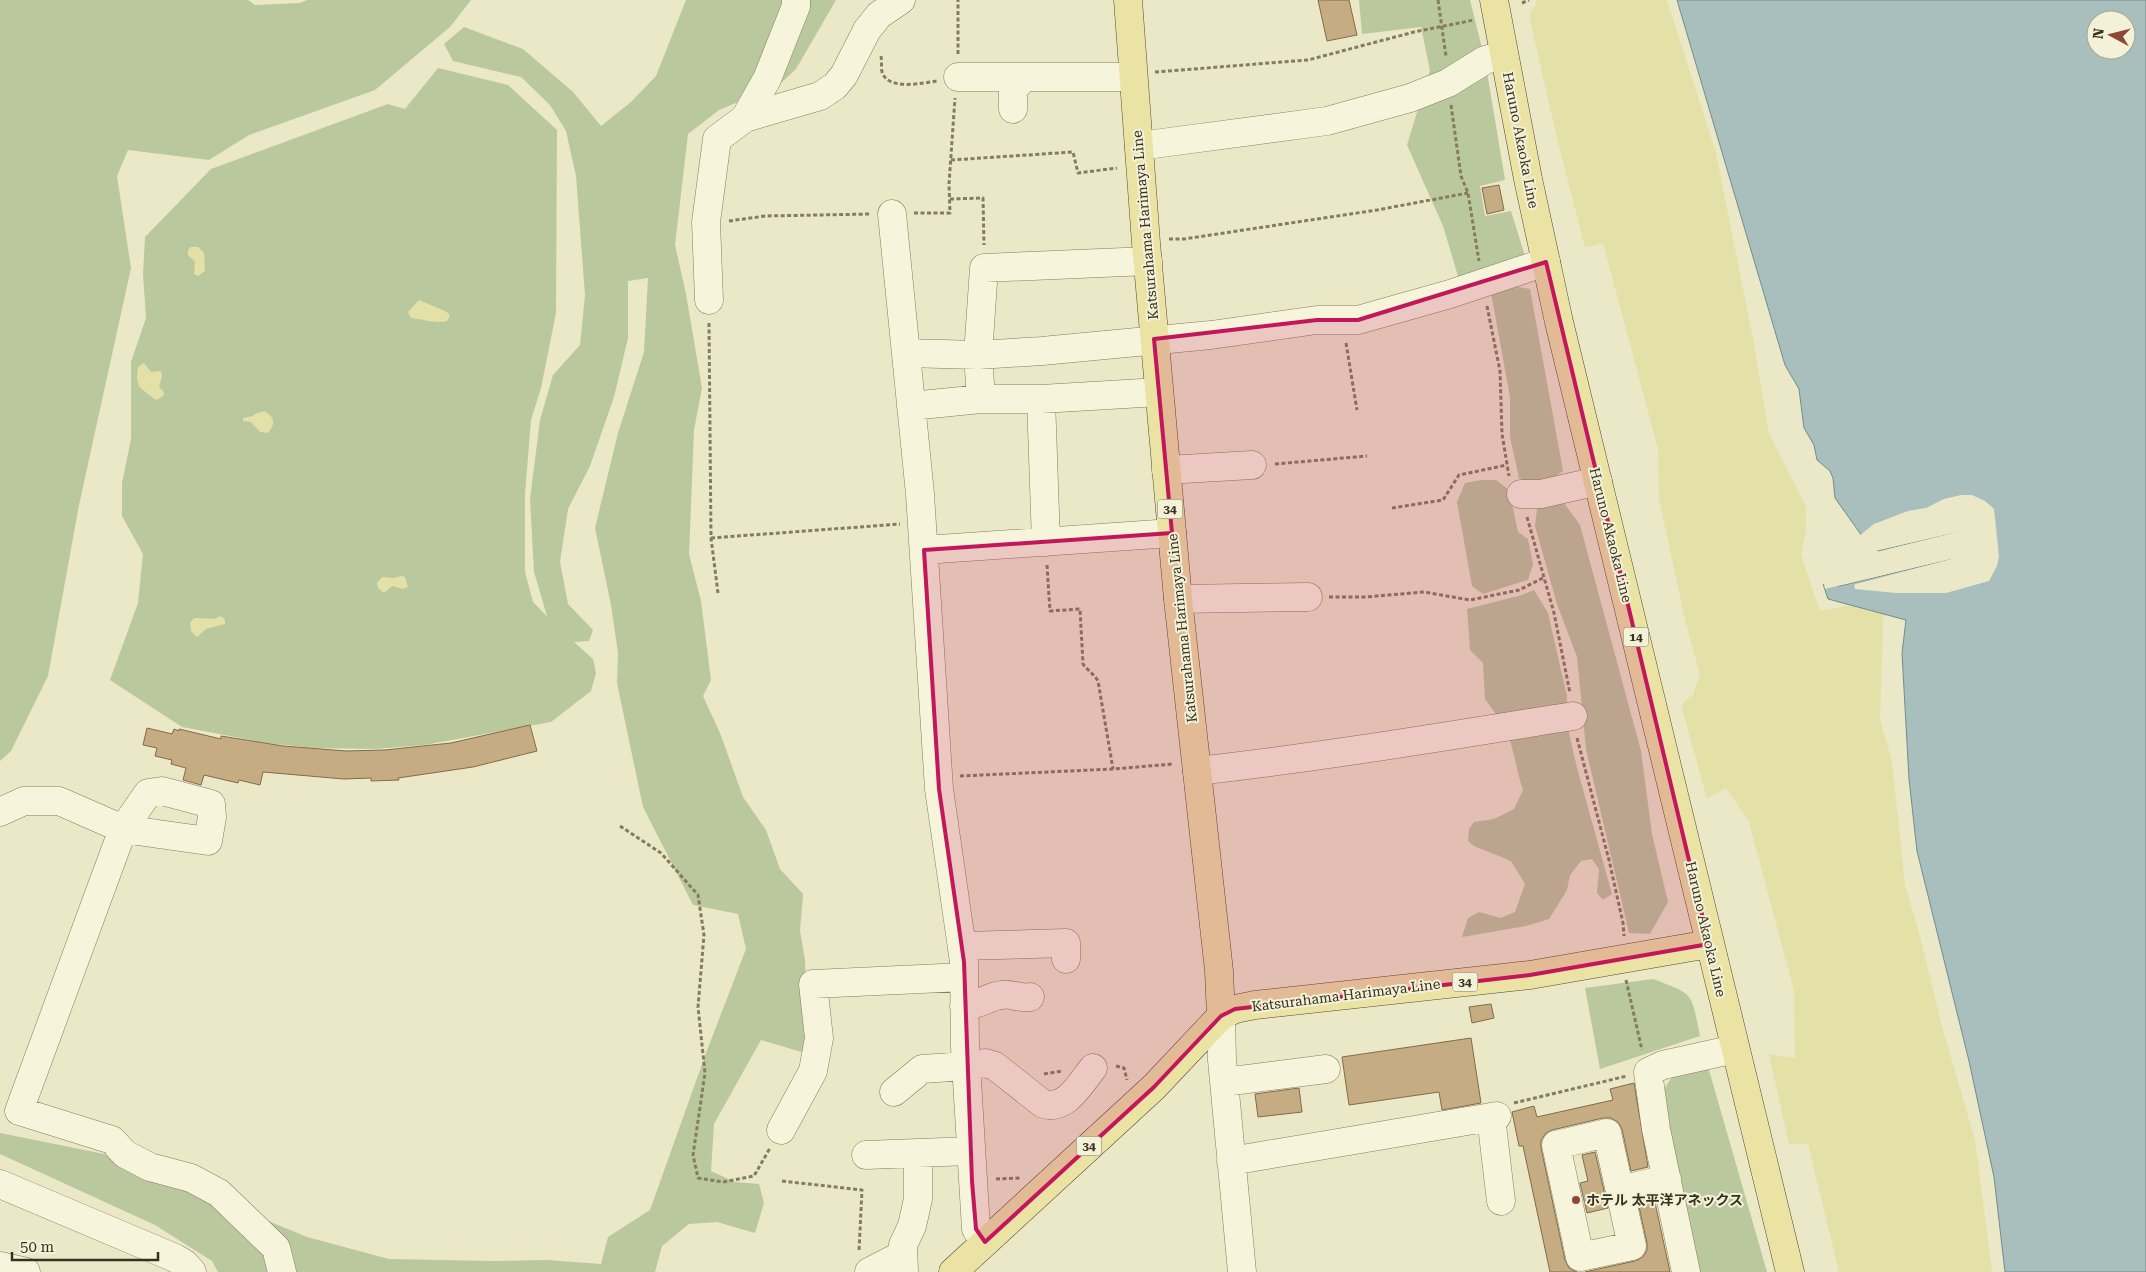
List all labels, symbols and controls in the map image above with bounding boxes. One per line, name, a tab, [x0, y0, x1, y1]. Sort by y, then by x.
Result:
north arrow	[2086, 10, 2136, 60]
text: N	[2089, 27, 2107, 40]
street label: Haruno Akaoka Line	[1500, 70, 1542, 210]
street label: Katsurahama Harimaya Line	[1129, 129, 1161, 320]
street label: Haruno Akaoka Line	[1586, 466, 1636, 604]
road number: 34	[1158, 499, 1182, 518]
street label: Katsurahama Harimaya Line	[1164, 532, 1200, 723]
road number: 14	[1624, 628, 1648, 646]
street label: Haruno Akaoka Line	[1683, 860, 1729, 999]
road number: 34	[1452, 972, 1478, 992]
street label: Katsurahama Harimaya Line	[1251, 975, 1442, 1015]
road number: 34	[1076, 1136, 1102, 1156]
place label: ホテル 太平洋アネックス	[1586, 1192, 1743, 1208]
marker: ホテル 太平洋アネックス	[1570, 1194, 1582, 1206]
scale bar	[12, 1230, 159, 1262]
text: 50 m	[20, 1238, 55, 1256]

